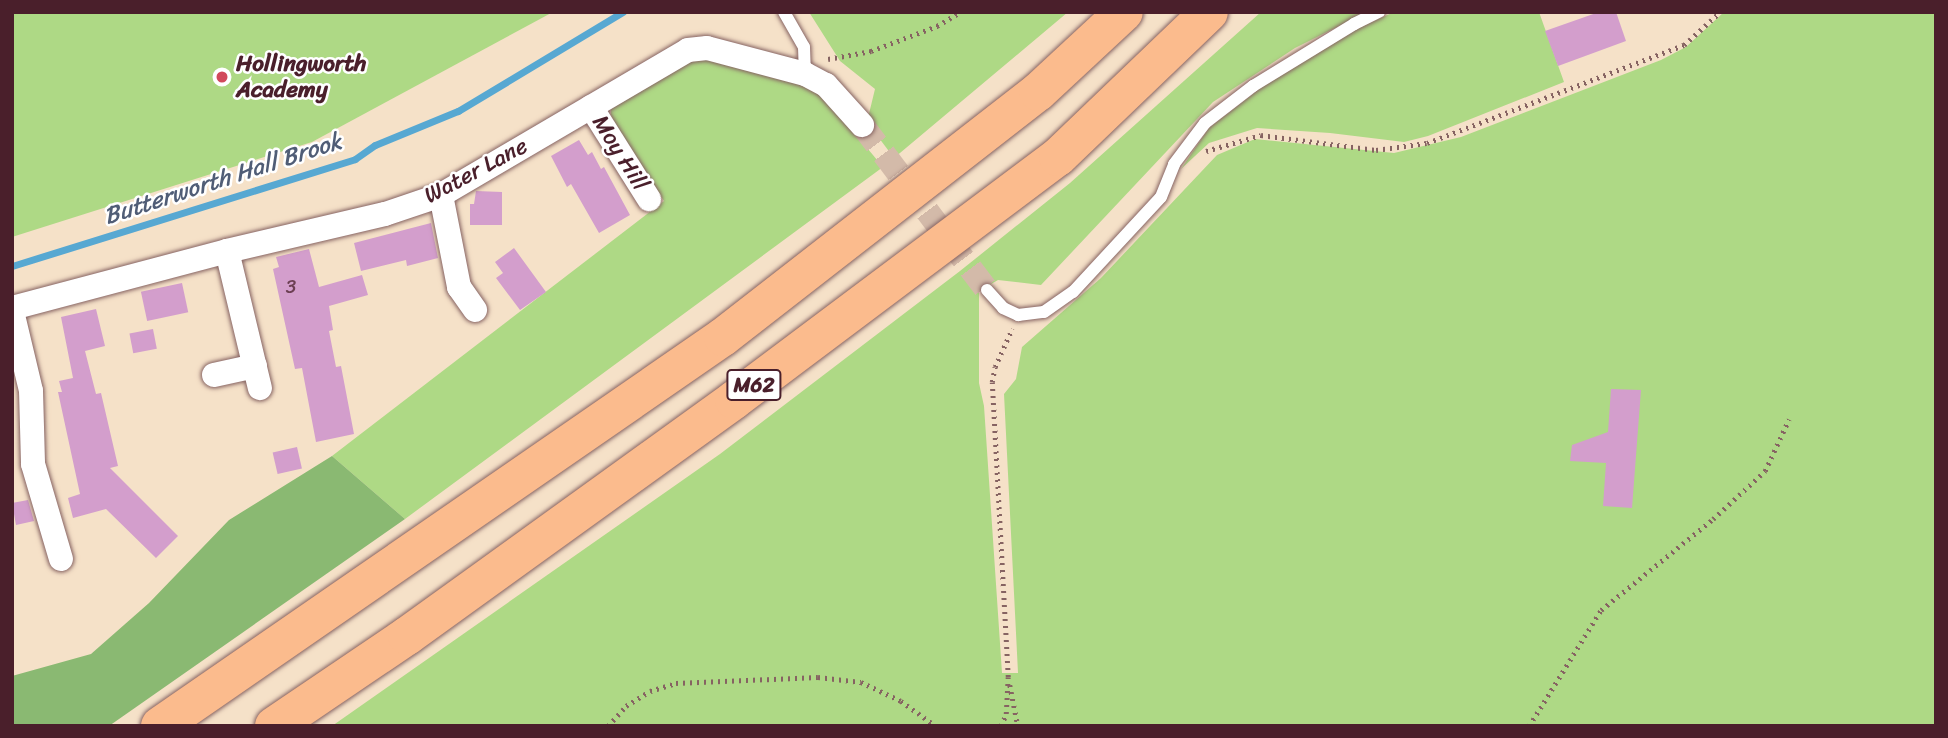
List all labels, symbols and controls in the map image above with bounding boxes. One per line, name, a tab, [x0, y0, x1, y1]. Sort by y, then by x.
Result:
place label: Hollingworth Academy	[236, 50, 366, 104]
marker: Hollingworth Academy	[214, 69, 230, 85]
street label: Moy Hill	[586, 110, 654, 196]
water label: Butterworth Hall Brook	[100, 127, 346, 231]
street label: Water Lane	[420, 132, 532, 210]
house number: 3	[286, 276, 296, 298]
road number: M62	[726, 368, 782, 402]

